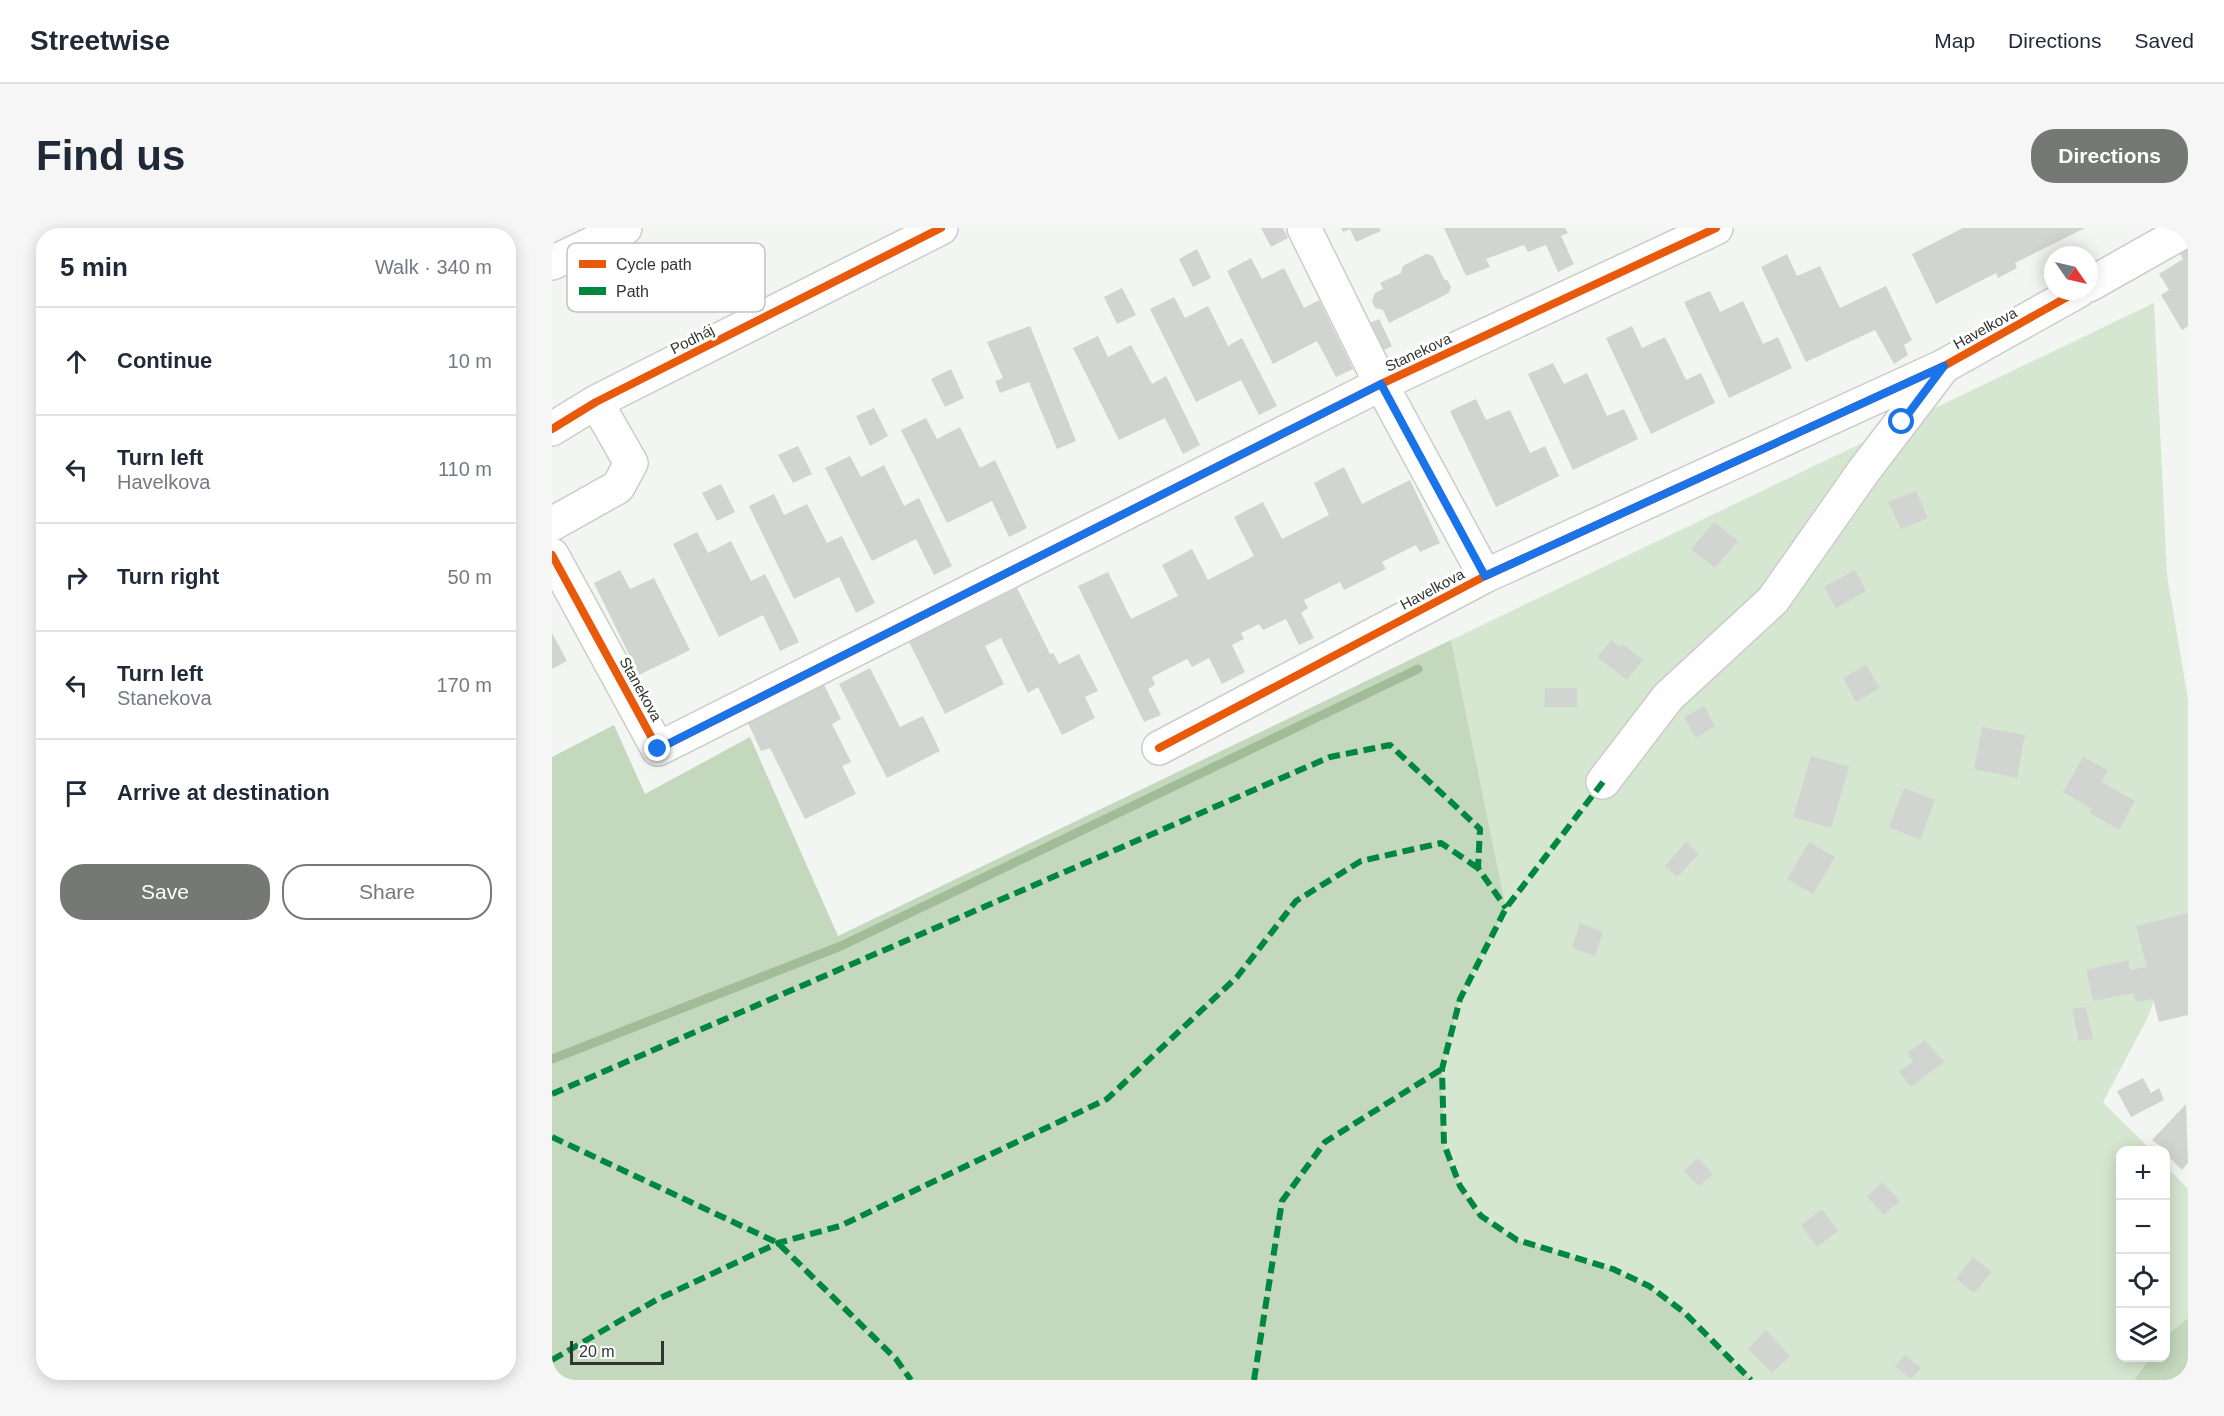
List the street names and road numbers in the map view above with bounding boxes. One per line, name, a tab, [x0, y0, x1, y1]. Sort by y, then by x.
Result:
street label: Havelkova	[1950, 303, 2020, 352]
street label: Podháj	[667, 321, 717, 357]
street label: Stanekova	[1382, 329, 1454, 375]
street label: Havelkova	[1397, 565, 1467, 613]
street label: Stanekova	[616, 654, 666, 725]

